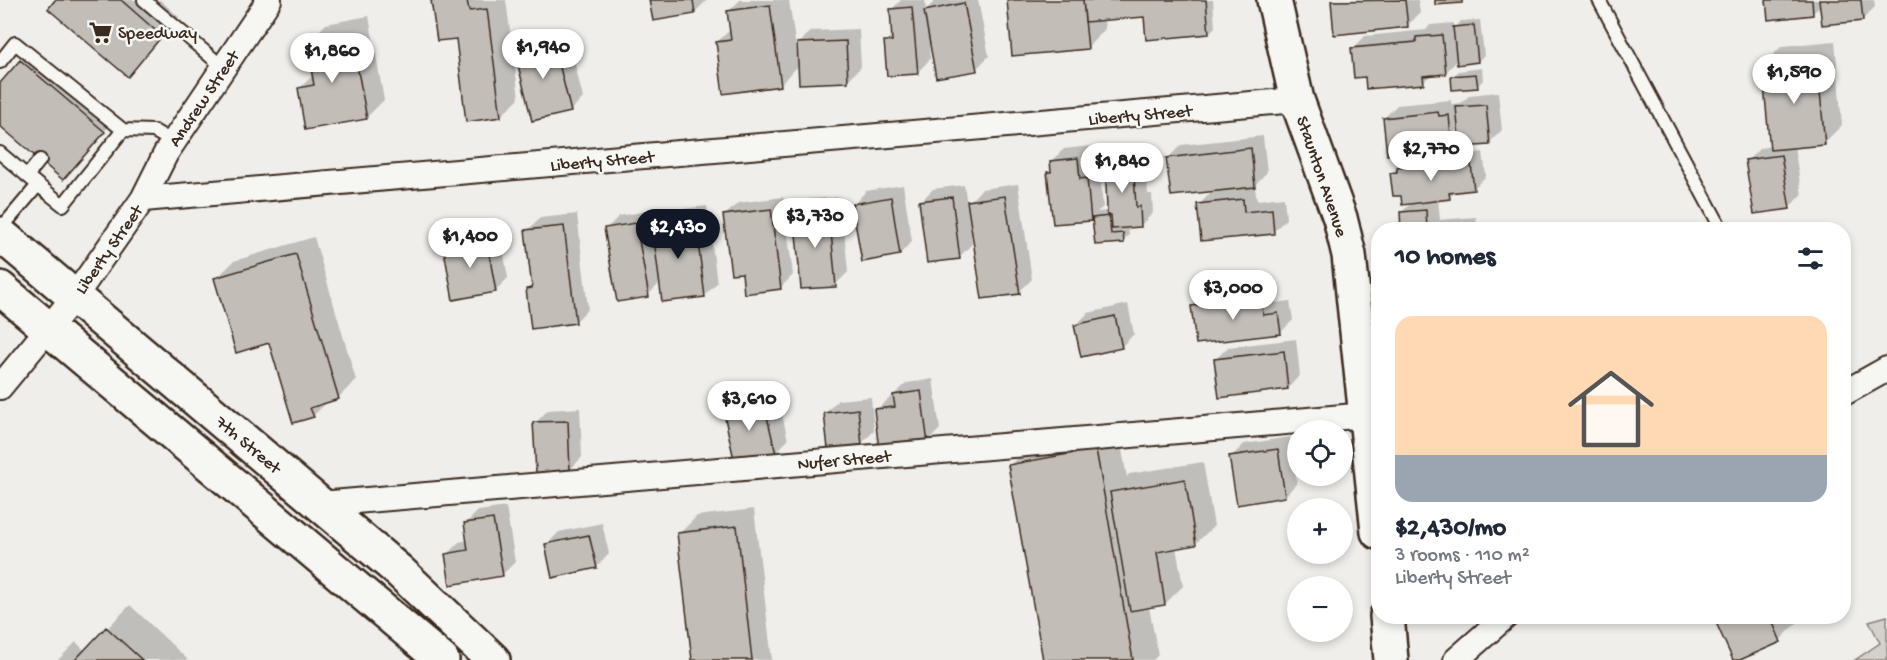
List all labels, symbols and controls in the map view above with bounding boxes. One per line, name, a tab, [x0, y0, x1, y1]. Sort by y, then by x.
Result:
supermarket icon: Speedway	[87, 19, 113, 45]
place label: Speedway	[118, 24, 197, 45]
pin: $1,940	[494, 29, 592, 80]
pin: $1,860	[283, 33, 381, 84]
text: $1,940	[516, 37, 570, 60]
text: $1,860	[304, 41, 360, 64]
street label: Andrew Street	[165, 46, 246, 152]
pin: $1,590	[1745, 54, 1843, 105]
text: $1,590	[1766, 62, 1822, 85]
street label: Liberty Street	[1087, 101, 1195, 131]
street label: Staunton Avenue	[1290, 114, 1351, 241]
pin: $2,770	[1382, 131, 1480, 182]
text: $2,770	[1402, 139, 1460, 162]
pin: $1,840	[1073, 143, 1171, 194]
street label: Liberty Street	[549, 147, 657, 177]
text: $1,840	[1094, 151, 1150, 174]
pin: $3,730	[766, 198, 864, 249]
street label: Liberty Street	[72, 200, 149, 299]
text: $3,730	[786, 206, 844, 229]
pin: $2,430	[629, 209, 727, 260]
text: $2,430	[650, 217, 706, 240]
pin: $1,400	[421, 218, 519, 269]
text: $1,400	[442, 226, 498, 249]
icon: filters	[1794, 242, 1827, 275]
text: 10 homes	[1395, 243, 1495, 274]
pin: $3,000	[1184, 270, 1282, 321]
text: $3,000	[1203, 278, 1263, 301]
icon: home	[1557, 355, 1665, 463]
pin: $3,610	[700, 381, 798, 432]
text: $3,610	[721, 389, 777, 412]
street label: 7th Street	[210, 412, 286, 480]
map controls	[1287, 420, 1353, 642]
button: locate	[1287, 420, 1353, 486]
street label: Nufer Street	[797, 447, 893, 476]
button: +	[1287, 498, 1353, 564]
text: $2,430/mo	[1395, 514, 1506, 545]
text: 3 rooms · 110 m²	[1395, 545, 1530, 568]
text: Liberty Street	[1395, 568, 1511, 591]
button: −	[1287, 576, 1353, 642]

